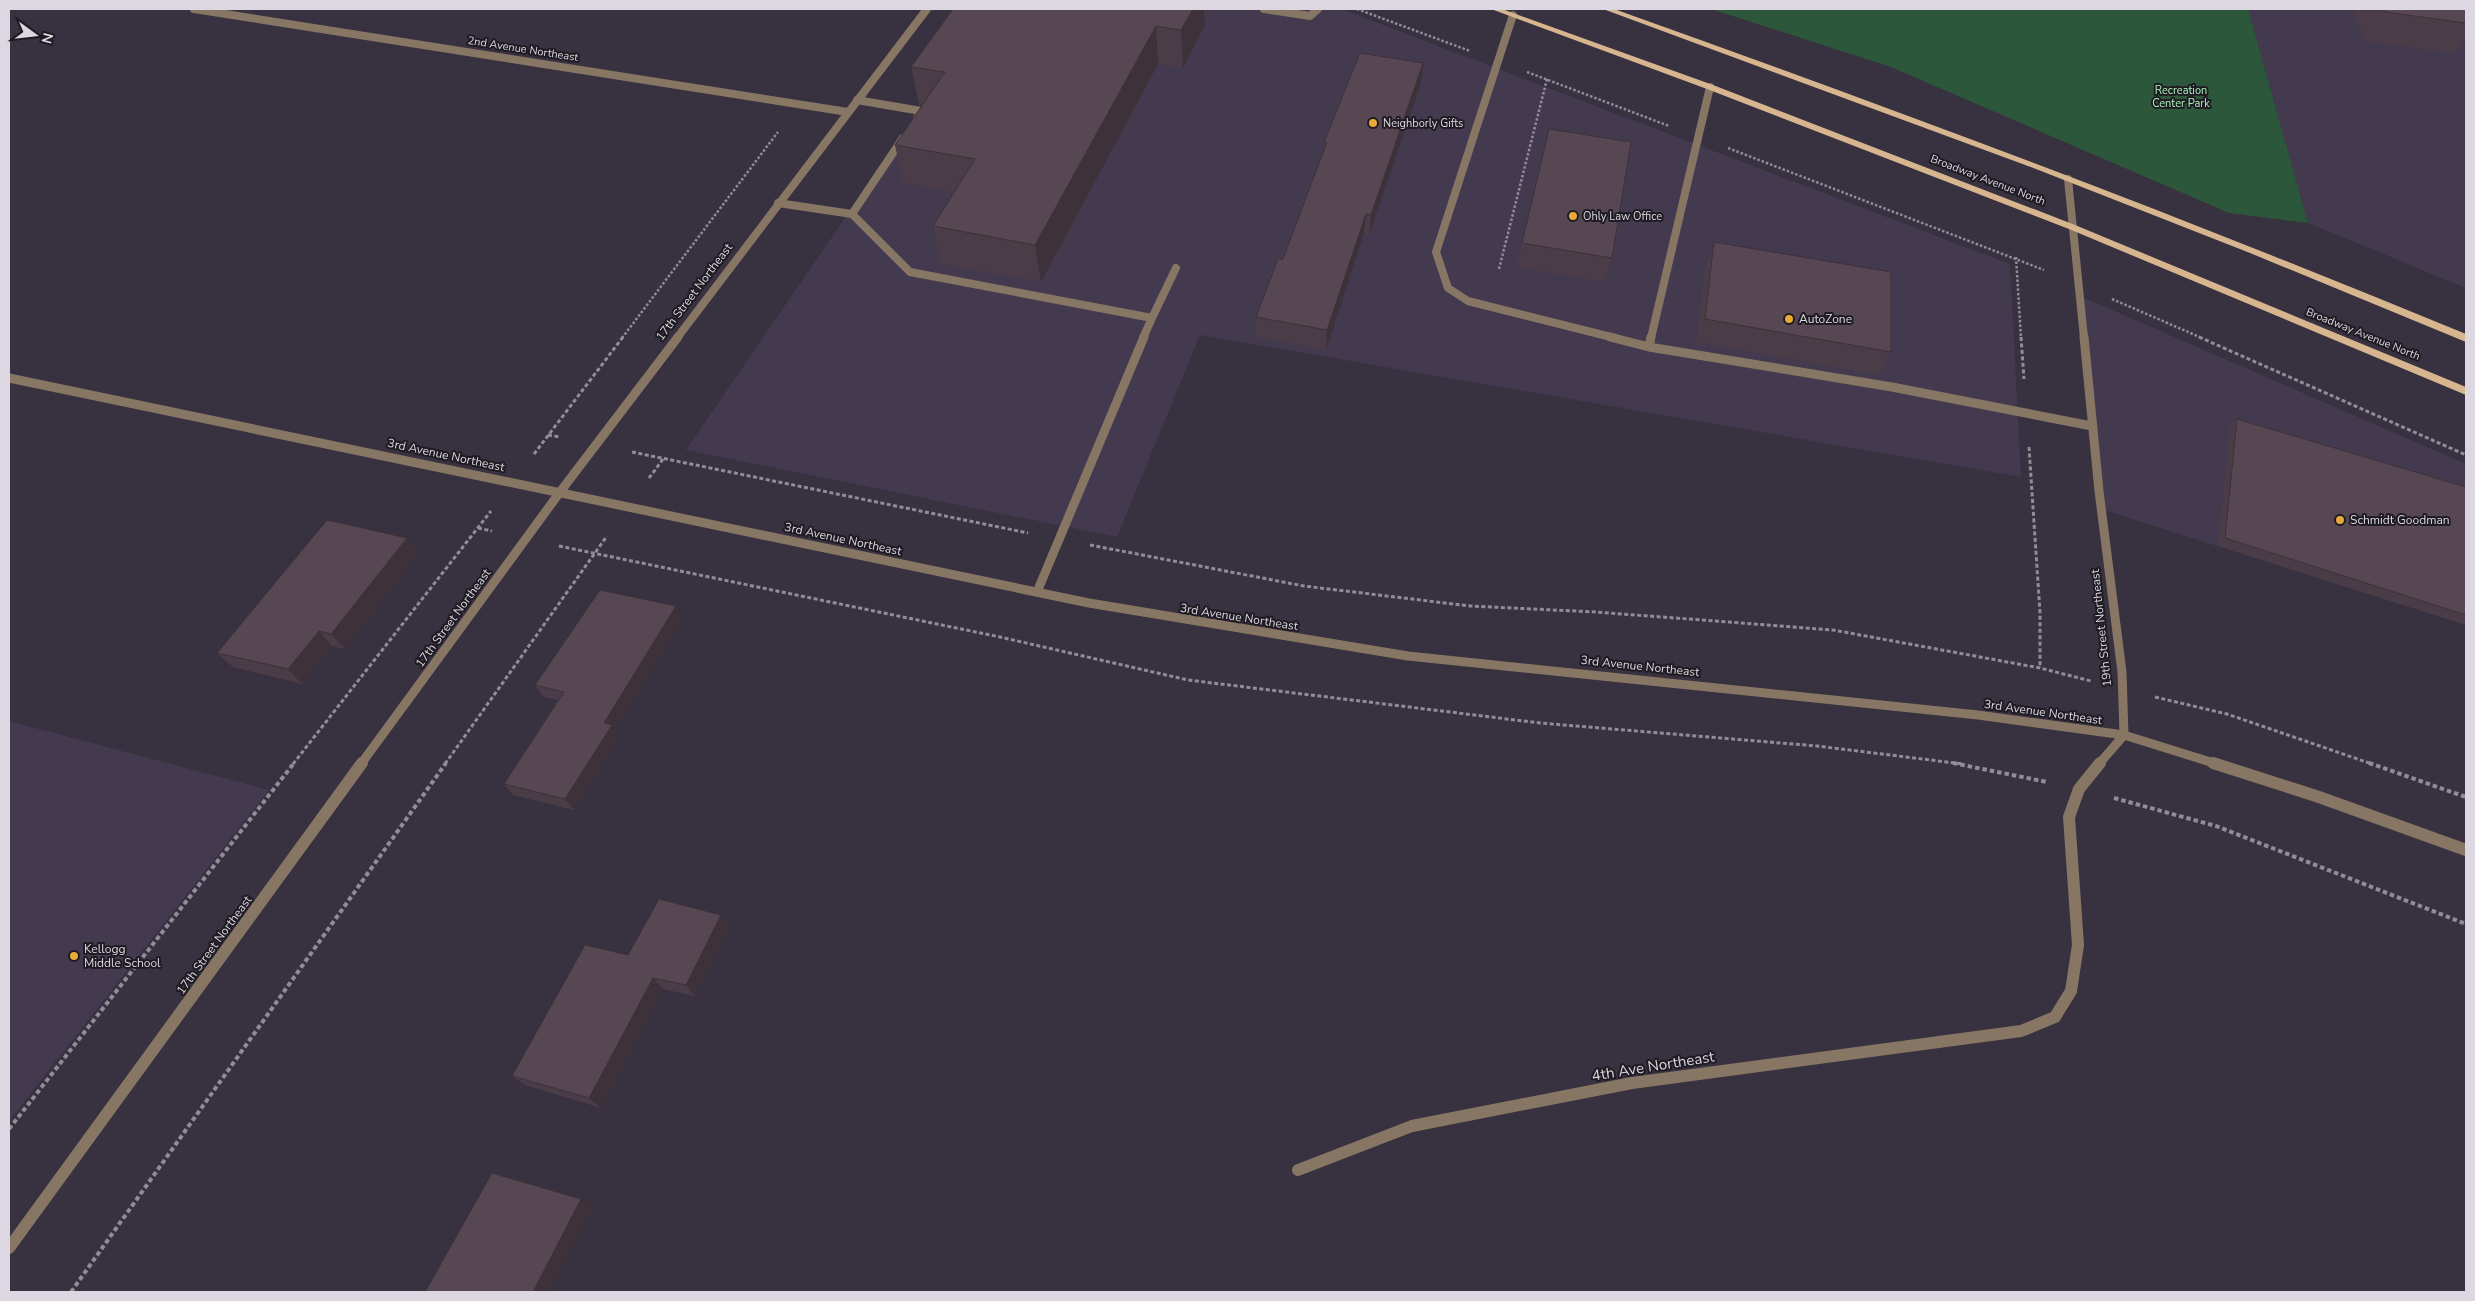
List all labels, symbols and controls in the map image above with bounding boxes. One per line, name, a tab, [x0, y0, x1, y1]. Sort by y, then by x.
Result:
north arrow	[10, 10, 60, 60]
text: N	[37, 31, 58, 46]
street label: 2nd Avenue Northeast	[467, 33, 579, 65]
park label: Recreation Center Park	[2152, 83, 2210, 111]
place label: Neighborly Gifts	[1383, 116, 1463, 131]
marker: Neighborly Gifts	[1367, 117, 1379, 129]
street label: Broadway Avenue North	[1928, 151, 2048, 209]
place label: Ohly Law Office	[1583, 209, 1662, 224]
marker: Ohly Law Office	[1567, 210, 1579, 222]
street label: 17th Street Northeast	[652, 239, 736, 344]
street label: Broadway Avenue North	[2304, 304, 2422, 364]
place label: AutoZone	[1799, 311, 1852, 327]
marker: AutoZone	[1783, 313, 1795, 325]
street label: 3rd Avenue Northeast	[386, 435, 507, 475]
place label: Schmidt Goodman	[2350, 512, 2450, 528]
marker: Schmidt Goodman	[2334, 514, 2346, 526]
street label: 3rd Avenue Northeast	[783, 519, 904, 559]
street label: 17th Street Northeast	[412, 565, 495, 671]
street label: 19th Street Northeast	[2087, 568, 2115, 688]
street label: 3rd Avenue Northeast	[1179, 600, 1300, 634]
street label: 3rd Avenue Northeast	[1580, 652, 1701, 680]
street label: 3rd Avenue Northeast	[1983, 696, 2104, 728]
street label: 17th Street Northeast	[173, 892, 256, 998]
place label: Kellogg Middle School	[84, 941, 161, 971]
marker: Kellogg Middle School	[68, 950, 80, 962]
street label: 4th Ave Northeast	[1590, 1046, 1716, 1086]

